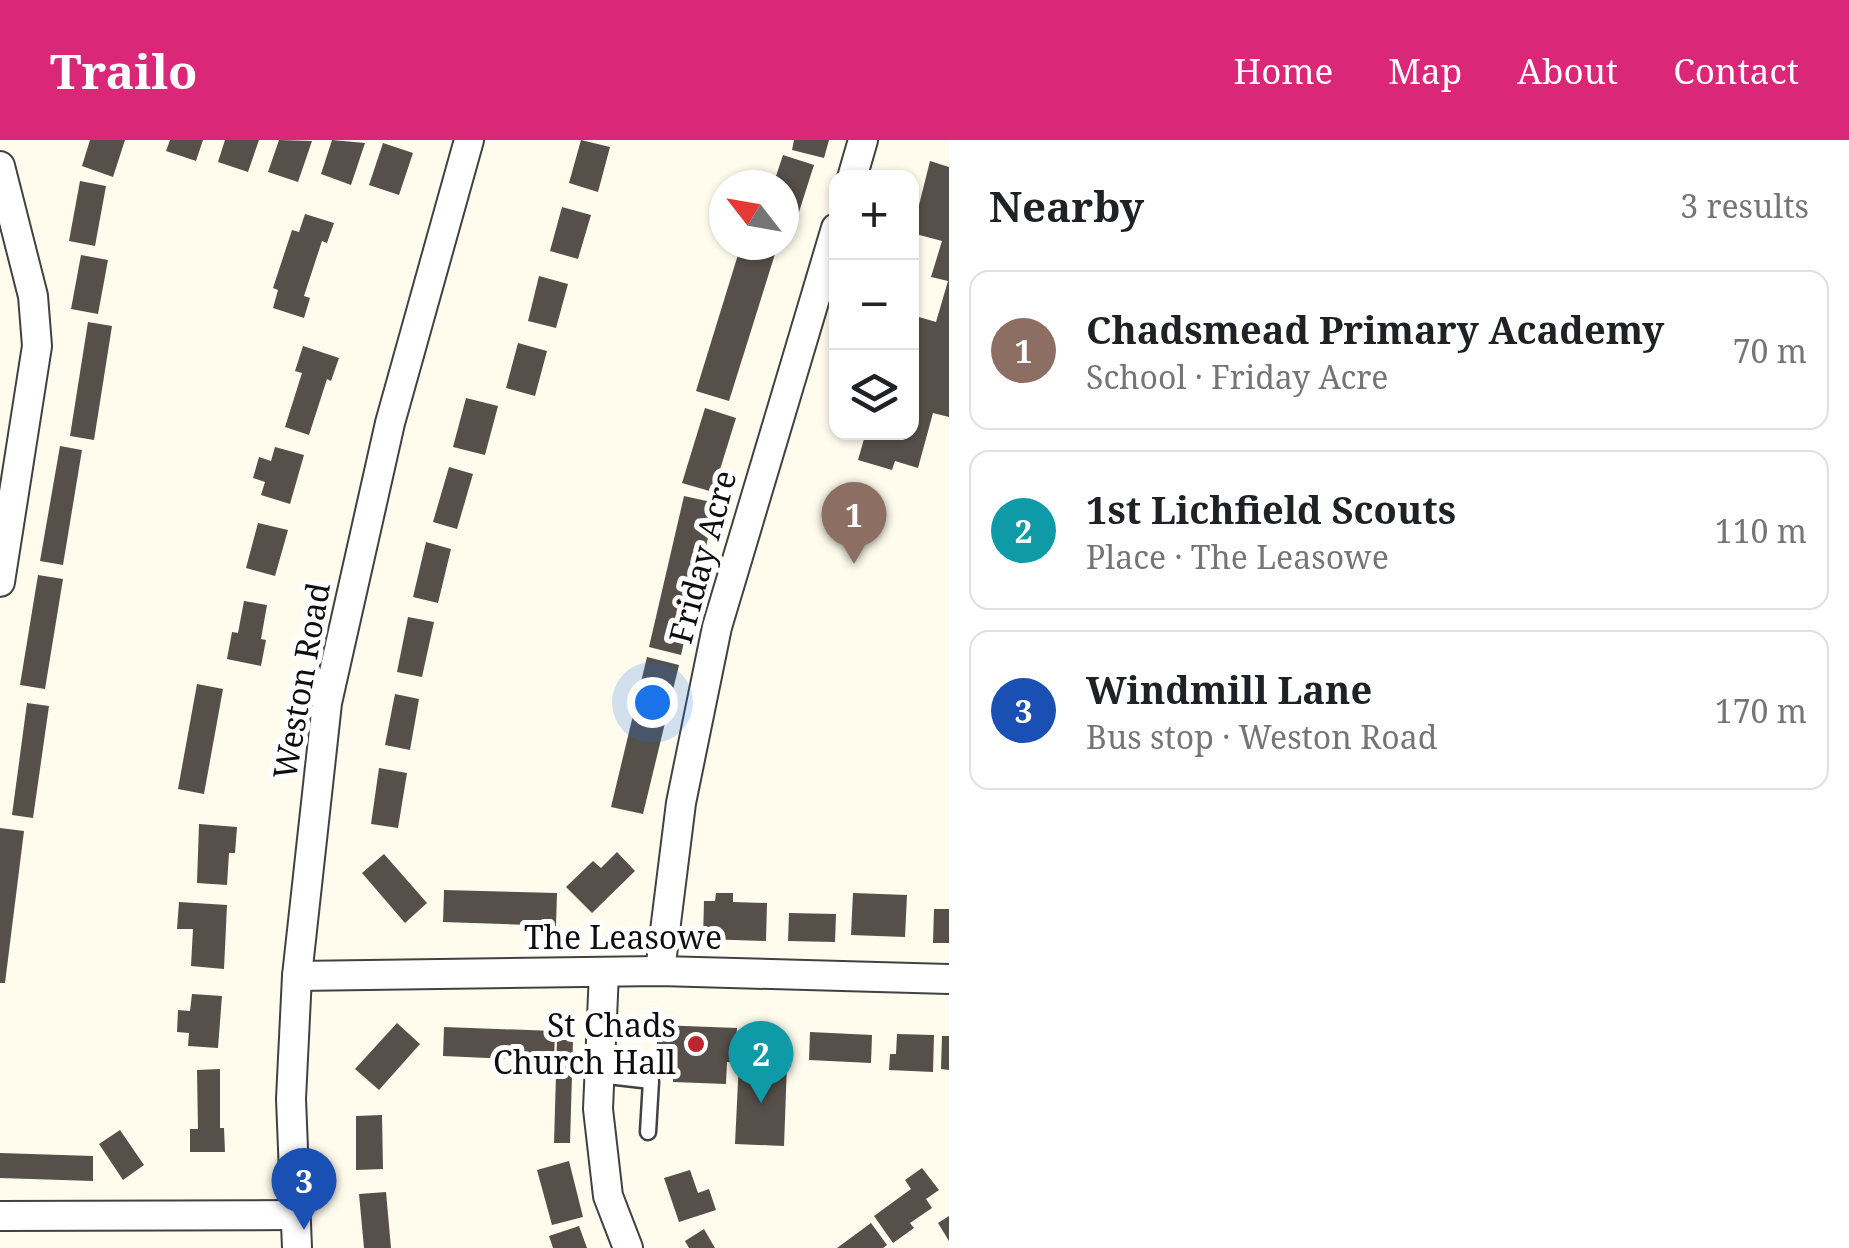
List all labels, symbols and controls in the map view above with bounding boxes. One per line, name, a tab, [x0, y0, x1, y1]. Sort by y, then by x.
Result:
text: Trailo	[50, 38, 198, 103]
text: Home	[1233, 47, 1333, 94]
text: Map	[1388, 47, 1462, 94]
text: About	[1517, 47, 1618, 94]
text: Contact	[1673, 47, 1799, 94]
north arrow	[709, 170, 799, 260]
map controls	[829, 170, 919, 440]
button: +	[829, 170, 919, 260]
text: Nearby	[989, 177, 1144, 234]
text: 3 results	[1680, 184, 1809, 227]
button: −	[829, 260, 919, 350]
text: Chadsmead Primary Academy	[1086, 303, 1664, 355]
text: 1	[1014, 329, 1033, 372]
text: 70 m	[1733, 329, 1807, 372]
button: layers	[829, 350, 919, 440]
text: School · Friday Acre	[1086, 355, 1388, 398]
street label: Friday Acre	[658, 465, 745, 648]
pin: 1	[822, 482, 886, 564]
text: 1st Lichfield Scouts	[1086, 483, 1456, 535]
text: 2	[1014, 509, 1033, 552]
text: 110 m	[1715, 509, 1807, 552]
text: Place · The Leasowe	[1086, 535, 1389, 578]
street label: Weston Road	[262, 579, 339, 782]
text: Windmill Lane	[1086, 663, 1372, 715]
your location	[627, 677, 678, 728]
text: 3	[1014, 689, 1033, 732]
text: 170 m	[1715, 689, 1807, 732]
text: Bus stop · Weston Road	[1086, 715, 1437, 758]
street label: The Leasowe	[524, 915, 722, 958]
place label: St Chads Church Hall	[493, 1003, 676, 1083]
pin: 2	[728, 1020, 794, 1103]
marker: St Chads Church Hall	[685, 1033, 707, 1055]
pin: 3	[272, 1148, 336, 1230]

